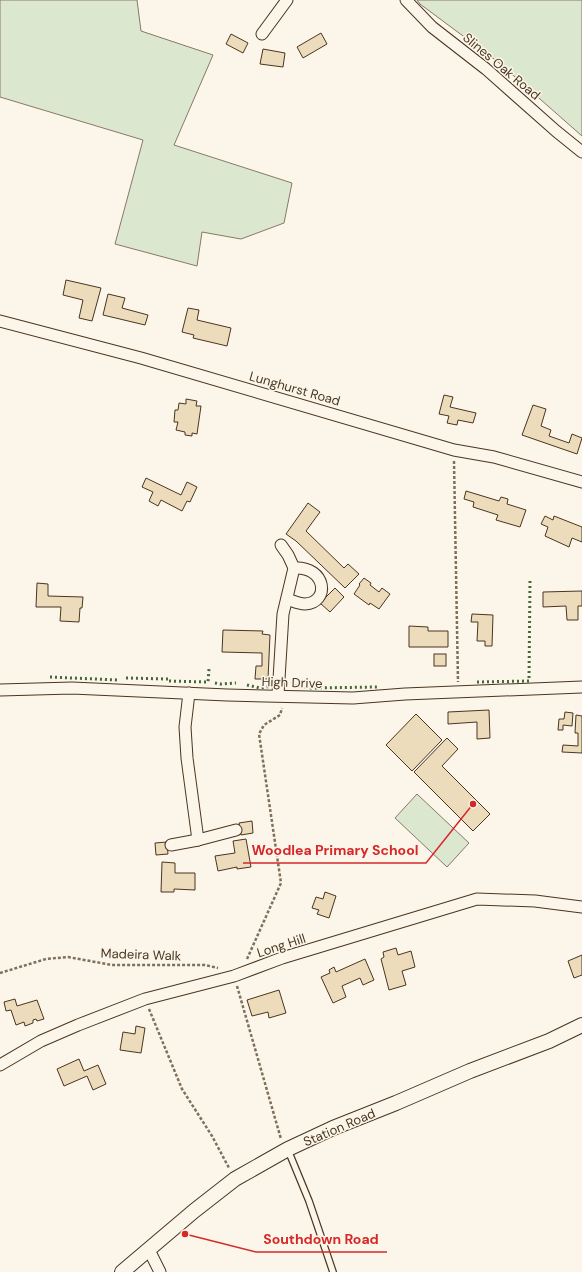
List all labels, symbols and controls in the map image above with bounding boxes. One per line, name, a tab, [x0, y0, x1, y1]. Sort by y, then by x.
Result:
street label: Slines Oak Road	[460, 29, 544, 104]
street label: Lunghurst Road	[247, 367, 342, 410]
street label: High Drive	[261, 673, 323, 692]
callout: Woodlea Primary School	[243, 837, 426, 863]
text: Woodlea Primary School	[252, 841, 418, 859]
street label: Long Hill	[255, 930, 308, 961]
street label: Madeira Walk	[100, 945, 182, 964]
street label: Station Road	[301, 1105, 378, 1150]
callout: Southdown Road	[256, 1226, 387, 1252]
text: Southdown Road	[263, 1230, 379, 1248]

